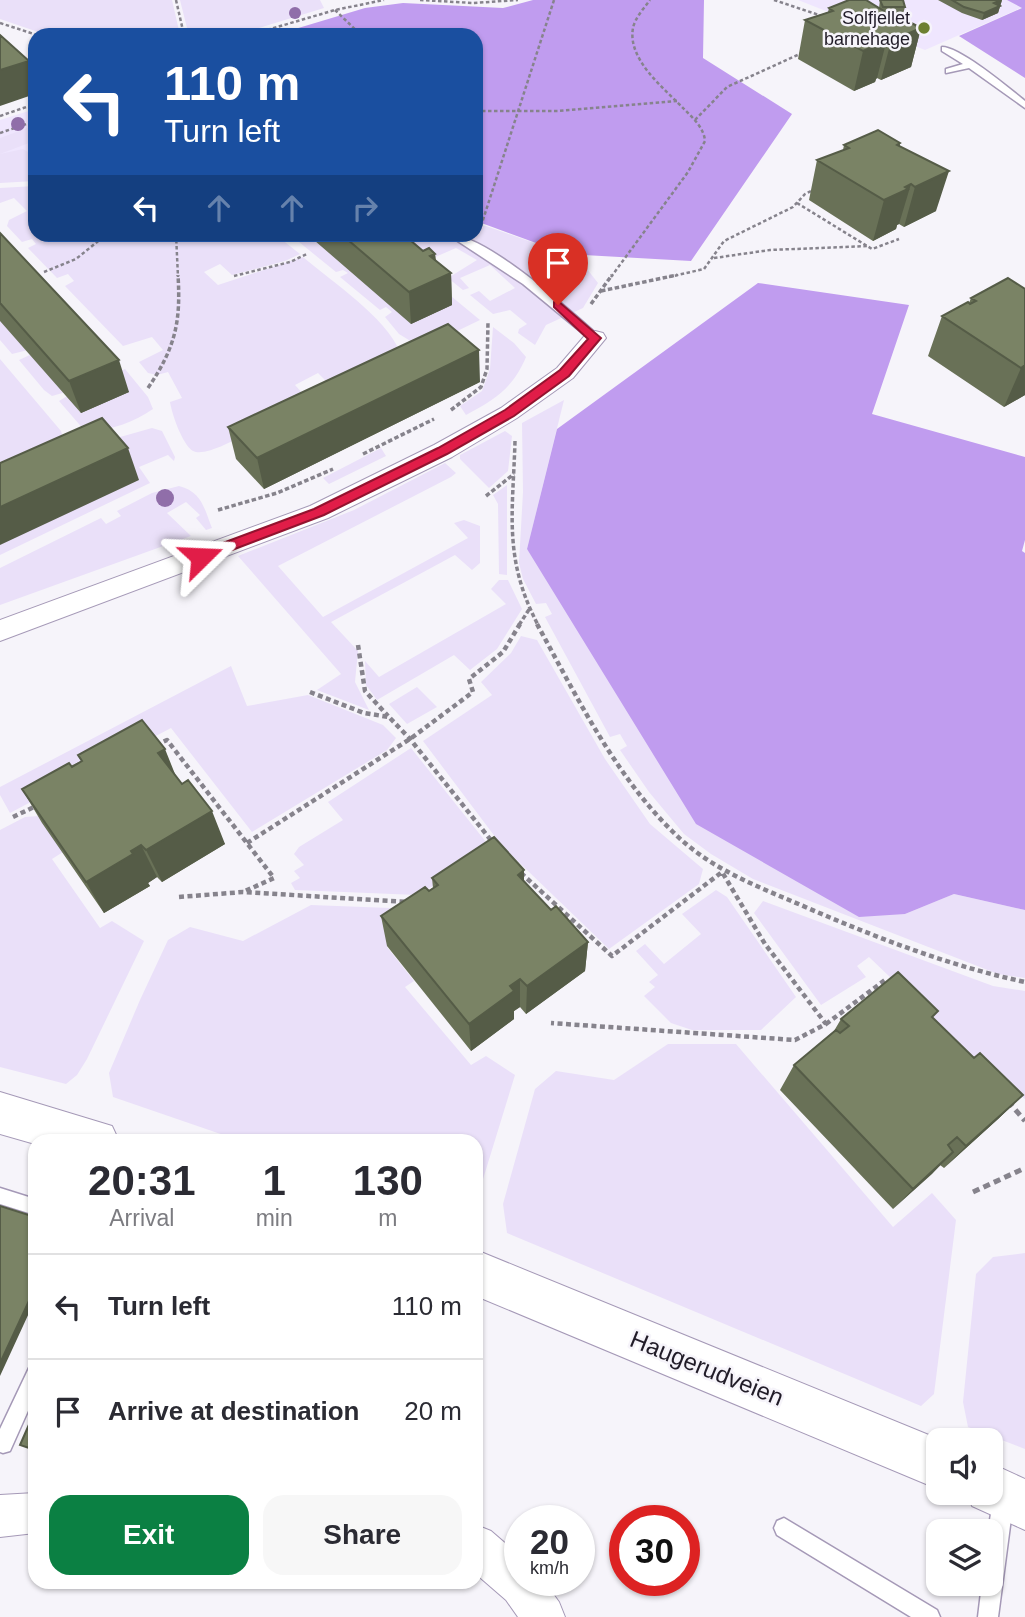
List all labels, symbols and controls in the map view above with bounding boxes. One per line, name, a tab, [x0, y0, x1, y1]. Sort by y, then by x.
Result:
place label: Solfjellet barnehage	[824, 8, 910, 49]
marker: Solfjellet barnehage	[916, 20, 932, 36]
icon: left	[49, 56, 140, 147]
text: 110 m	[164, 56, 300, 110]
text: Turn left	[164, 113, 280, 149]
icon: left	[127, 189, 165, 227]
icon: ahead	[200, 189, 238, 227]
icon: ahead	[273, 189, 311, 227]
icon: right	[346, 189, 384, 227]
pin	[528, 233, 588, 305]
icon: arrive	[539, 244, 577, 282]
position arrow	[164, 520, 238, 594]
text: 20:31	[88, 1157, 196, 1204]
text: 1	[262, 1157, 286, 1204]
text: 130	[353, 1157, 423, 1204]
text: Arrival	[109, 1205, 174, 1231]
text: min	[256, 1205, 293, 1231]
text: m	[378, 1205, 397, 1231]
icon: left	[49, 1288, 87, 1326]
text: Turn left	[108, 1291, 210, 1321]
text: 110 m	[392, 1291, 462, 1321]
street label: Haugerudveien	[626, 1325, 788, 1411]
icon: arrive	[49, 1393, 87, 1431]
text: Arrive at destination	[108, 1396, 359, 1426]
text: 20 m	[404, 1396, 462, 1426]
map controls	[926, 1428, 1003, 1596]
button: sound	[926, 1428, 1003, 1505]
button: Exit	[49, 1495, 249, 1575]
button: Share	[263, 1495, 462, 1575]
speed limit sign: 30	[609, 1505, 700, 1596]
button: layers	[926, 1519, 1003, 1596]
text: 20	[530, 1522, 569, 1561]
text: km/h	[530, 1558, 569, 1578]

